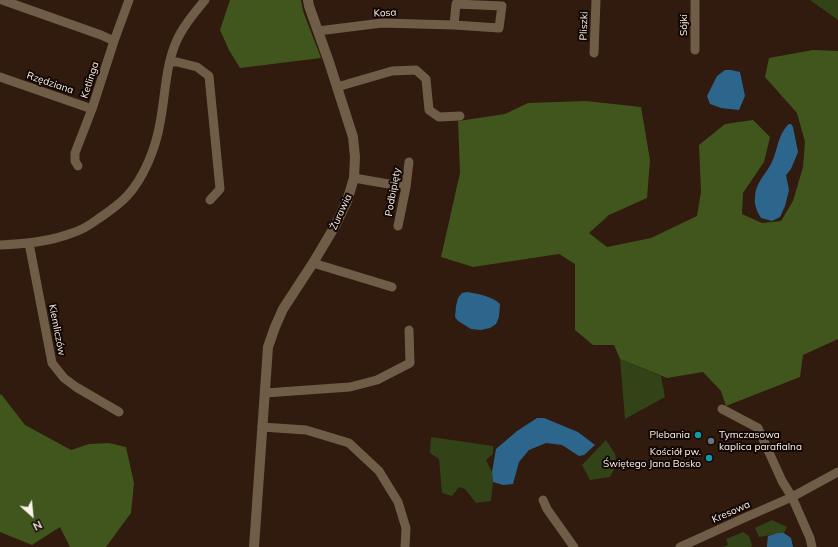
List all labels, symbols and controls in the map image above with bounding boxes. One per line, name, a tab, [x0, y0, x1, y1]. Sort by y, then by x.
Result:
street label: Kosa	[373, 7, 397, 19]
street label: Pliszki	[577, 11, 591, 41]
street label: Sójki	[678, 14, 690, 36]
street label: Ketlinga	[78, 60, 102, 100]
street label: Rzędziana	[25, 69, 75, 97]
street label: Podbipięty	[383, 167, 403, 217]
street label: Żurawia	[327, 192, 355, 232]
street label: Kiemliczów	[46, 303, 68, 357]
place label: Plebania	[649, 429, 690, 441]
place label: Tymczasowa kaplica parafialna	[719, 429, 802, 452]
marker: Plebania	[693, 430, 703, 440]
marker: Tymczasowa kaplica parafialna	[706, 436, 716, 446]
place label: Kościół pw. Świętego Jana Bosko	[603, 446, 701, 470]
marker: Kościół pw. Świętego Jana Bosko	[704, 453, 714, 463]
north arrow	[12, 495, 52, 535]
street label: Kresowa	[710, 498, 752, 526]
text: N	[31, 518, 44, 534]

